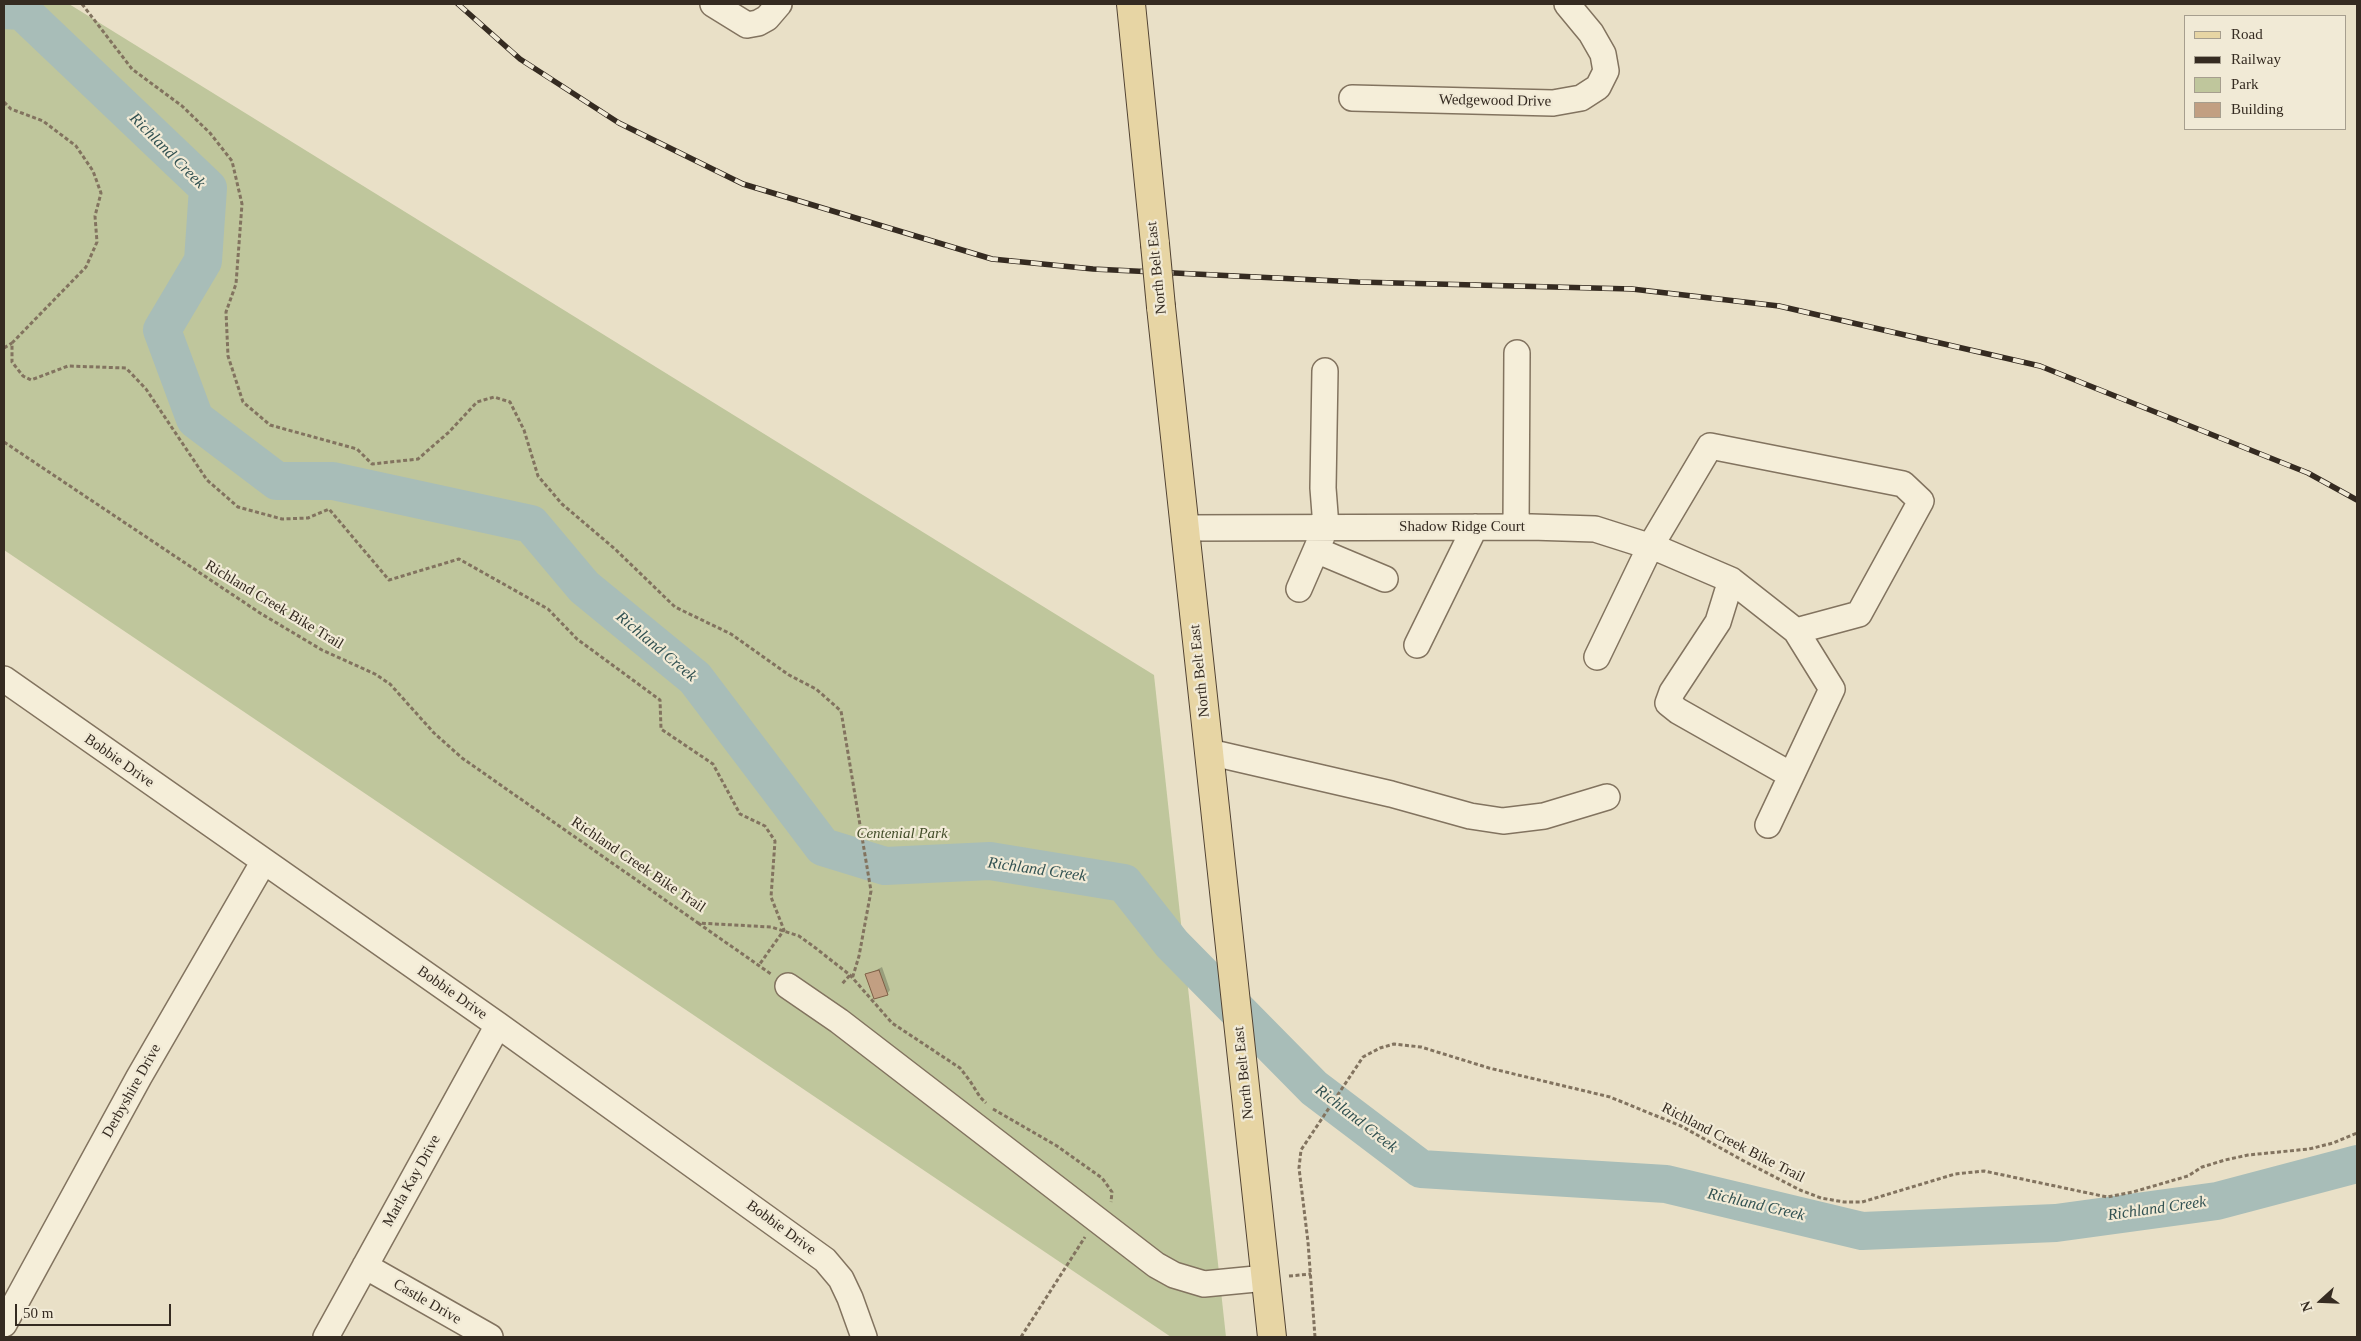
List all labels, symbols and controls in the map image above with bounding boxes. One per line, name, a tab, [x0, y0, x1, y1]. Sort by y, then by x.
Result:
legend	[2184, 15, 2346, 130]
text: Road	[2231, 26, 2263, 42]
text: Railway	[2231, 51, 2281, 67]
text: Park	[2231, 76, 2259, 92]
street label: Wedgewood Drive	[1439, 91, 1551, 111]
text: Building	[2231, 101, 2284, 117]
water label: Richland Creek	[125, 109, 209, 193]
street label: North Belt East	[1143, 221, 1171, 315]
street label: Shadow Ridge Court	[1399, 518, 1525, 536]
street label: Richland Creek Bike Trail	[202, 557, 346, 653]
water label: Richland Creek	[612, 608, 700, 686]
street label: North Belt East	[1186, 624, 1214, 718]
street label: Bobbie Drive	[81, 730, 157, 792]
street label: Richland Creek Bike Trail	[567, 813, 709, 917]
park label: Centenial Park	[856, 825, 948, 843]
water label: Richland Creek	[986, 854, 1088, 886]
street label: Bobbie Drive	[414, 962, 490, 1024]
street label: North Belt East	[1230, 1026, 1258, 1120]
street label: Derbyshire Drive	[99, 1041, 165, 1141]
water label: Richland Creek	[1311, 1081, 1401, 1157]
street label: Richland Creek Bike Trail	[1658, 1099, 1808, 1187]
street label: Marla Kay Drive	[379, 1132, 445, 1230]
water label: Richland Creek	[1705, 1184, 1807, 1226]
water label: Richland Creek	[2106, 1193, 2208, 1225]
street label: Bobbie Drive	[743, 1197, 819, 1259]
street label: Castle Drive	[390, 1275, 464, 1329]
north arrow	[2296, 1276, 2346, 1326]
scale bar	[18, 1294, 174, 1326]
text: N	[2298, 1299, 2315, 1314]
text: 50 m	[23, 1305, 53, 1321]

